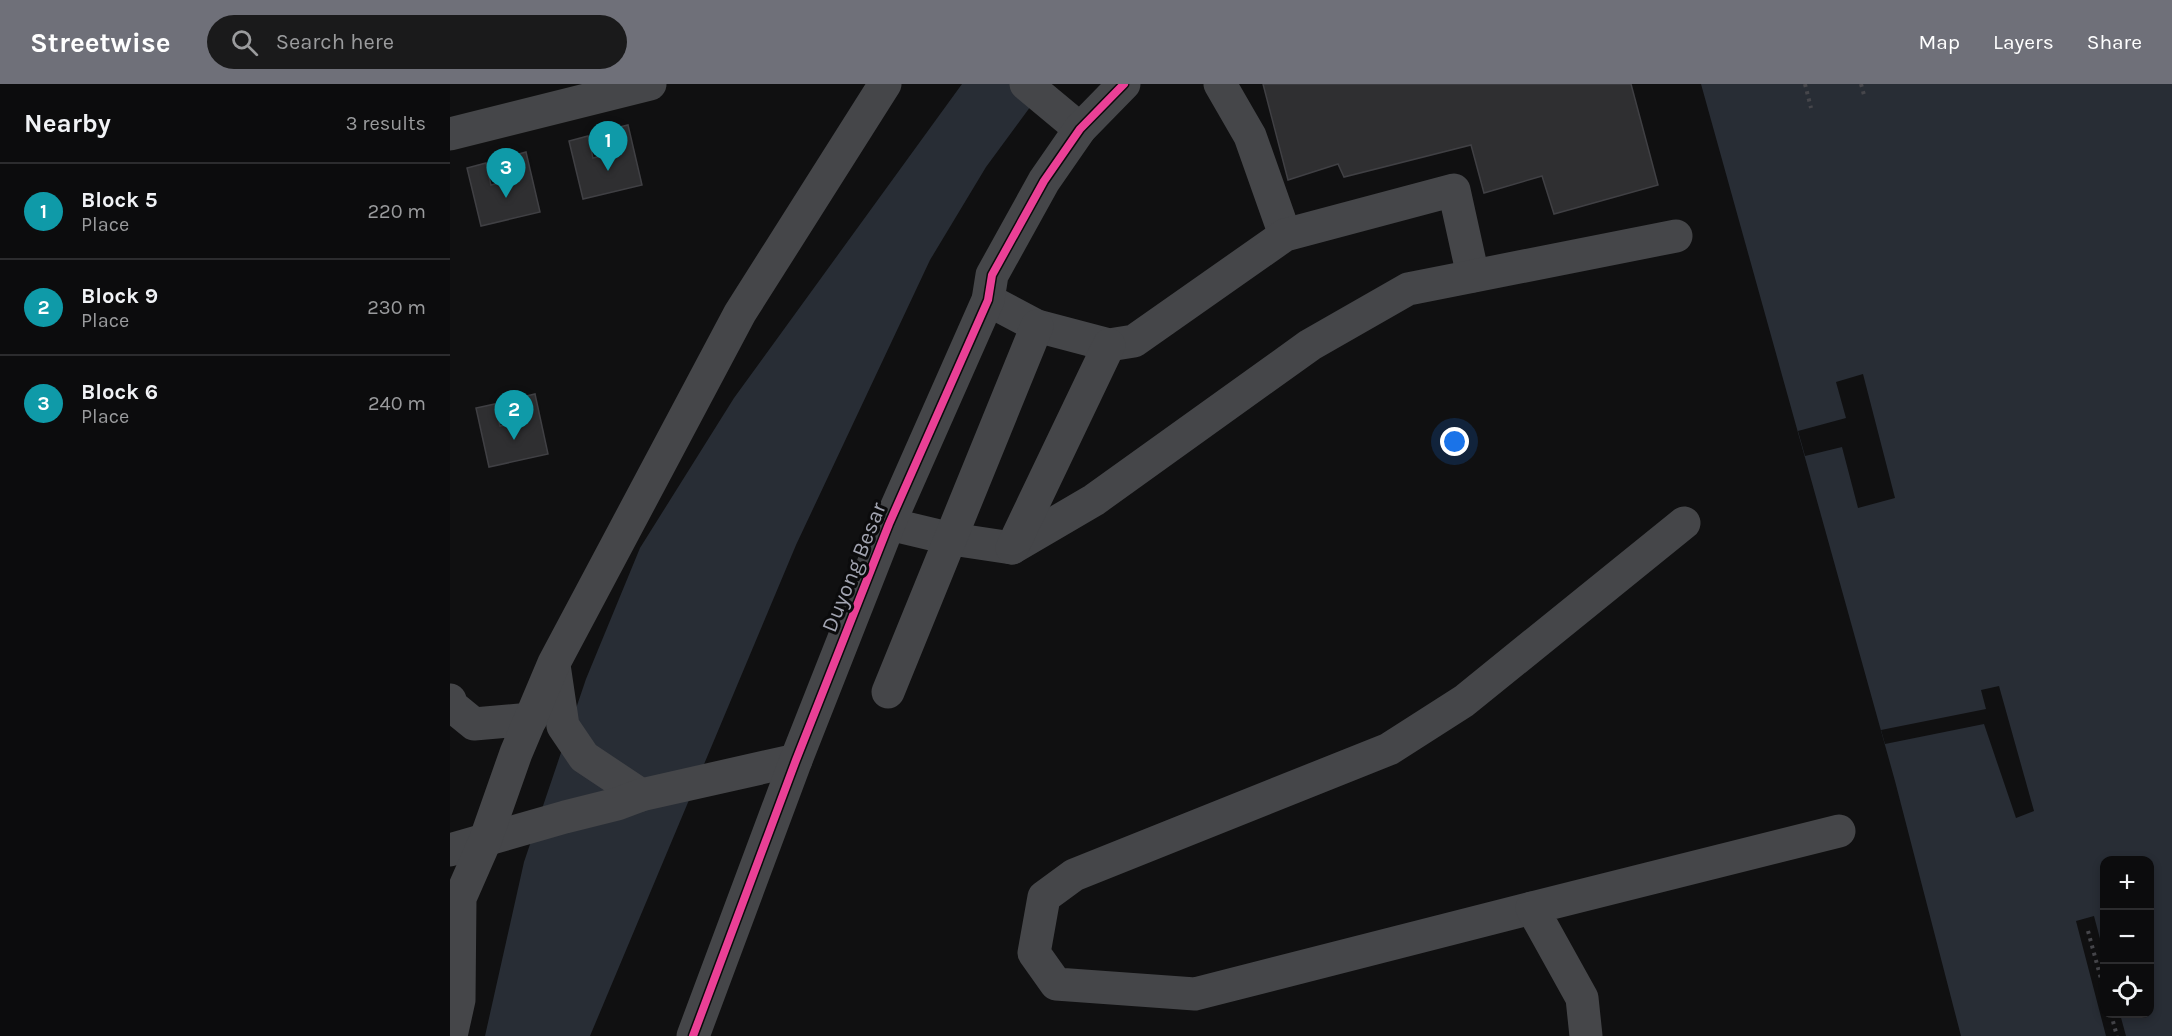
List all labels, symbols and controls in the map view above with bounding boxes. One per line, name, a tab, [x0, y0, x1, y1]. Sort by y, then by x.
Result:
search box	[207, 15, 627, 69]
text: Streetwise	[30, 26, 171, 59]
icon: search	[228, 26, 261, 59]
text: Search here	[276, 29, 394, 55]
text: Map	[1918, 30, 1960, 54]
text: Layers	[1993, 30, 2054, 54]
text: Share	[2087, 30, 2142, 54]
text: Nearby	[24, 108, 111, 139]
text: 3 results	[346, 112, 426, 135]
pin: 1	[588, 122, 628, 171]
pin: 3	[486, 148, 526, 198]
text: Block 5	[81, 187, 157, 213]
text: 1	[40, 200, 47, 223]
text: 220 m	[367, 200, 426, 223]
text: Place	[81, 213, 129, 236]
text: Block 9	[81, 283, 158, 309]
text: 2	[37, 296, 50, 319]
text: 230 m	[367, 296, 426, 319]
text: Place	[81, 309, 129, 332]
text: Block 6	[81, 379, 158, 405]
pin: 2	[494, 390, 534, 440]
text: 3	[37, 392, 50, 415]
text: 240 m	[368, 392, 426, 415]
text: Place	[81, 405, 129, 428]
your location	[1440, 427, 1469, 456]
street label: Duyong Besar	[816, 499, 892, 636]
map controls	[2100, 856, 2154, 1018]
button: +	[2100, 856, 2154, 910]
button: −	[2100, 910, 2154, 964]
button: locate	[2100, 964, 2154, 1018]

